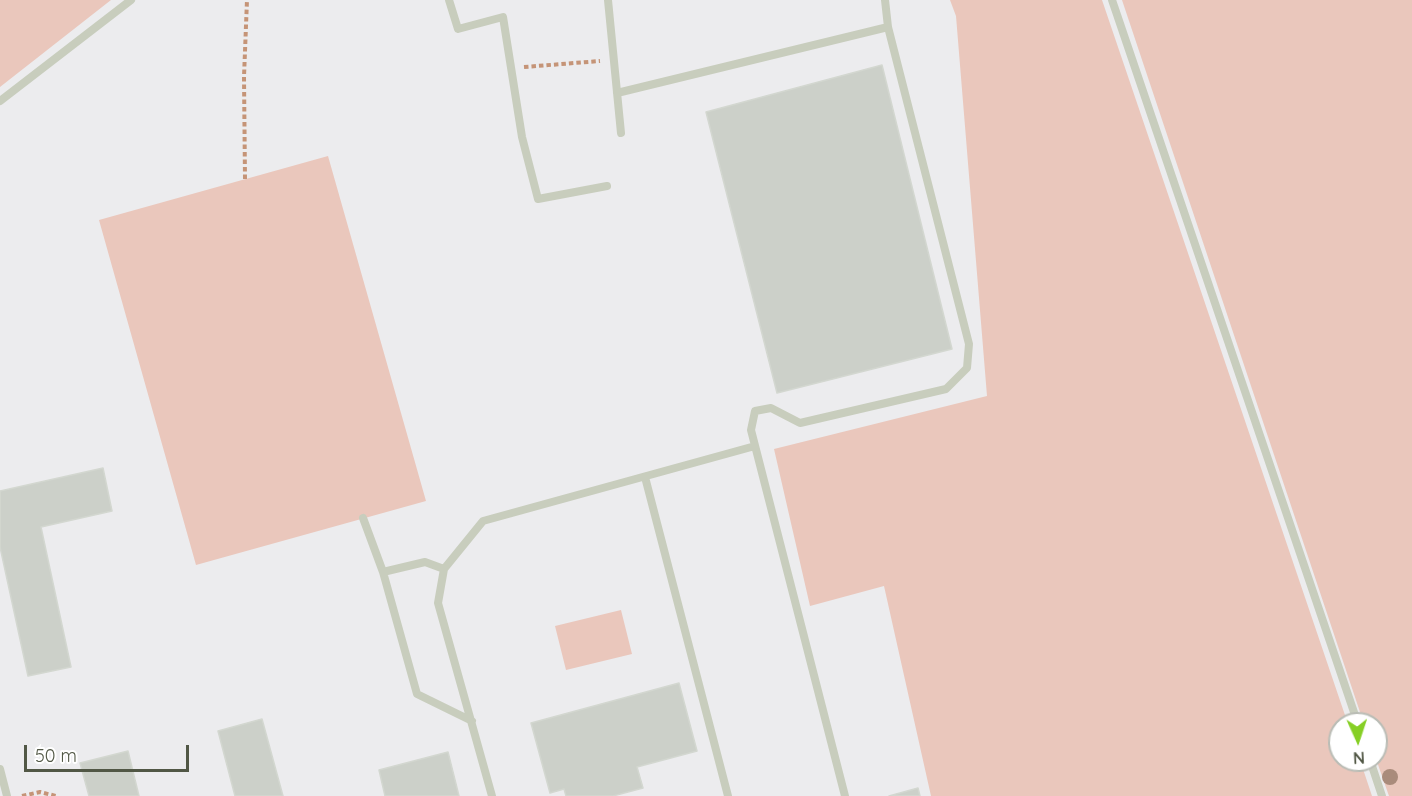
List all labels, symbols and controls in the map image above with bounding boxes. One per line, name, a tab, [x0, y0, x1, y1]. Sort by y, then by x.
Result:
north arrow	[1328, 712, 1388, 772]
scale bar	[27, 733, 192, 771]
text: 50 m	[35, 744, 77, 767]
text: N	[1352, 748, 1365, 768]

